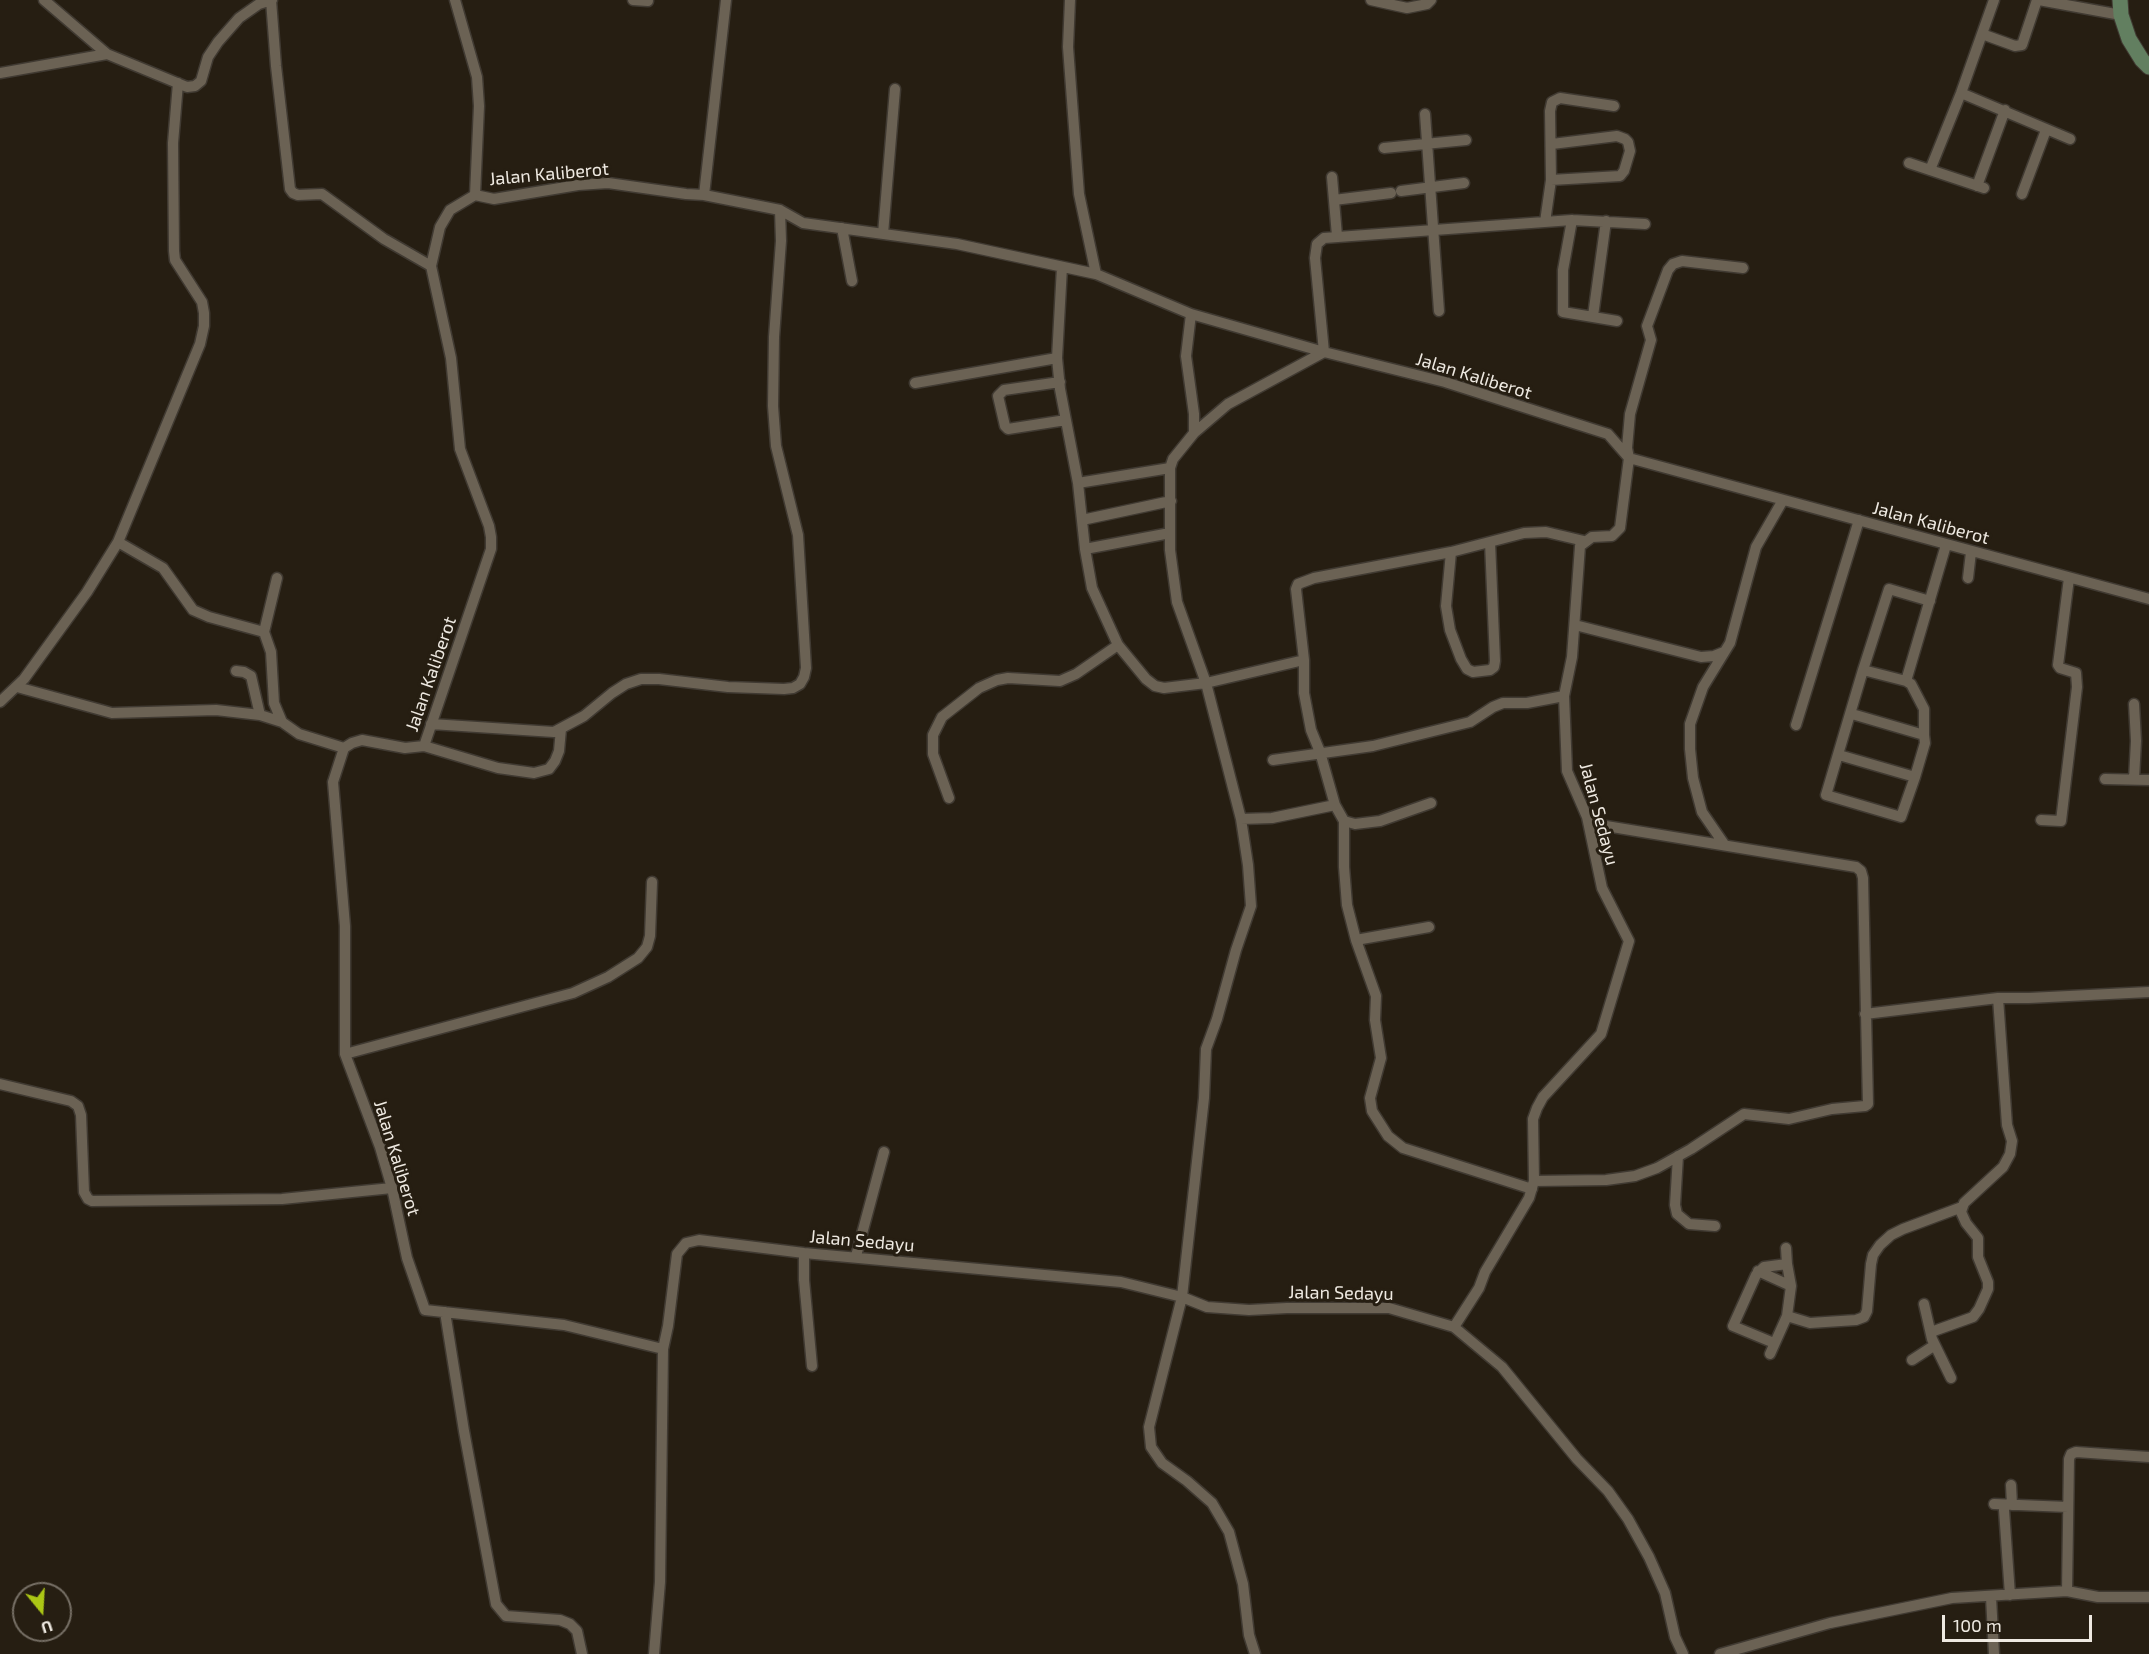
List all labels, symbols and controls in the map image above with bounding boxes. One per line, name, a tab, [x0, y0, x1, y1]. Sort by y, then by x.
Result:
street label: Jalan Kaliberot	[488, 158, 610, 190]
street label: Jalan Kaliberot	[1413, 348, 1535, 404]
street label: Jalan Kaliberot	[1870, 497, 1992, 549]
street label: Jalan Kaliberot	[401, 614, 461, 734]
street label: Jalan Sedayu	[1575, 760, 1623, 868]
street label: Jalan Kaliberot	[369, 1097, 425, 1219]
street label: Jalan Sedayu	[809, 1226, 915, 1256]
street label: Jalan Sedayu	[1288, 1281, 1394, 1305]
north arrow	[12, 1582, 72, 1642]
scale bar	[1945, 1603, 2095, 1641]
text: 100 m	[1953, 1614, 2002, 1636]
text: U	[39, 1617, 55, 1638]

